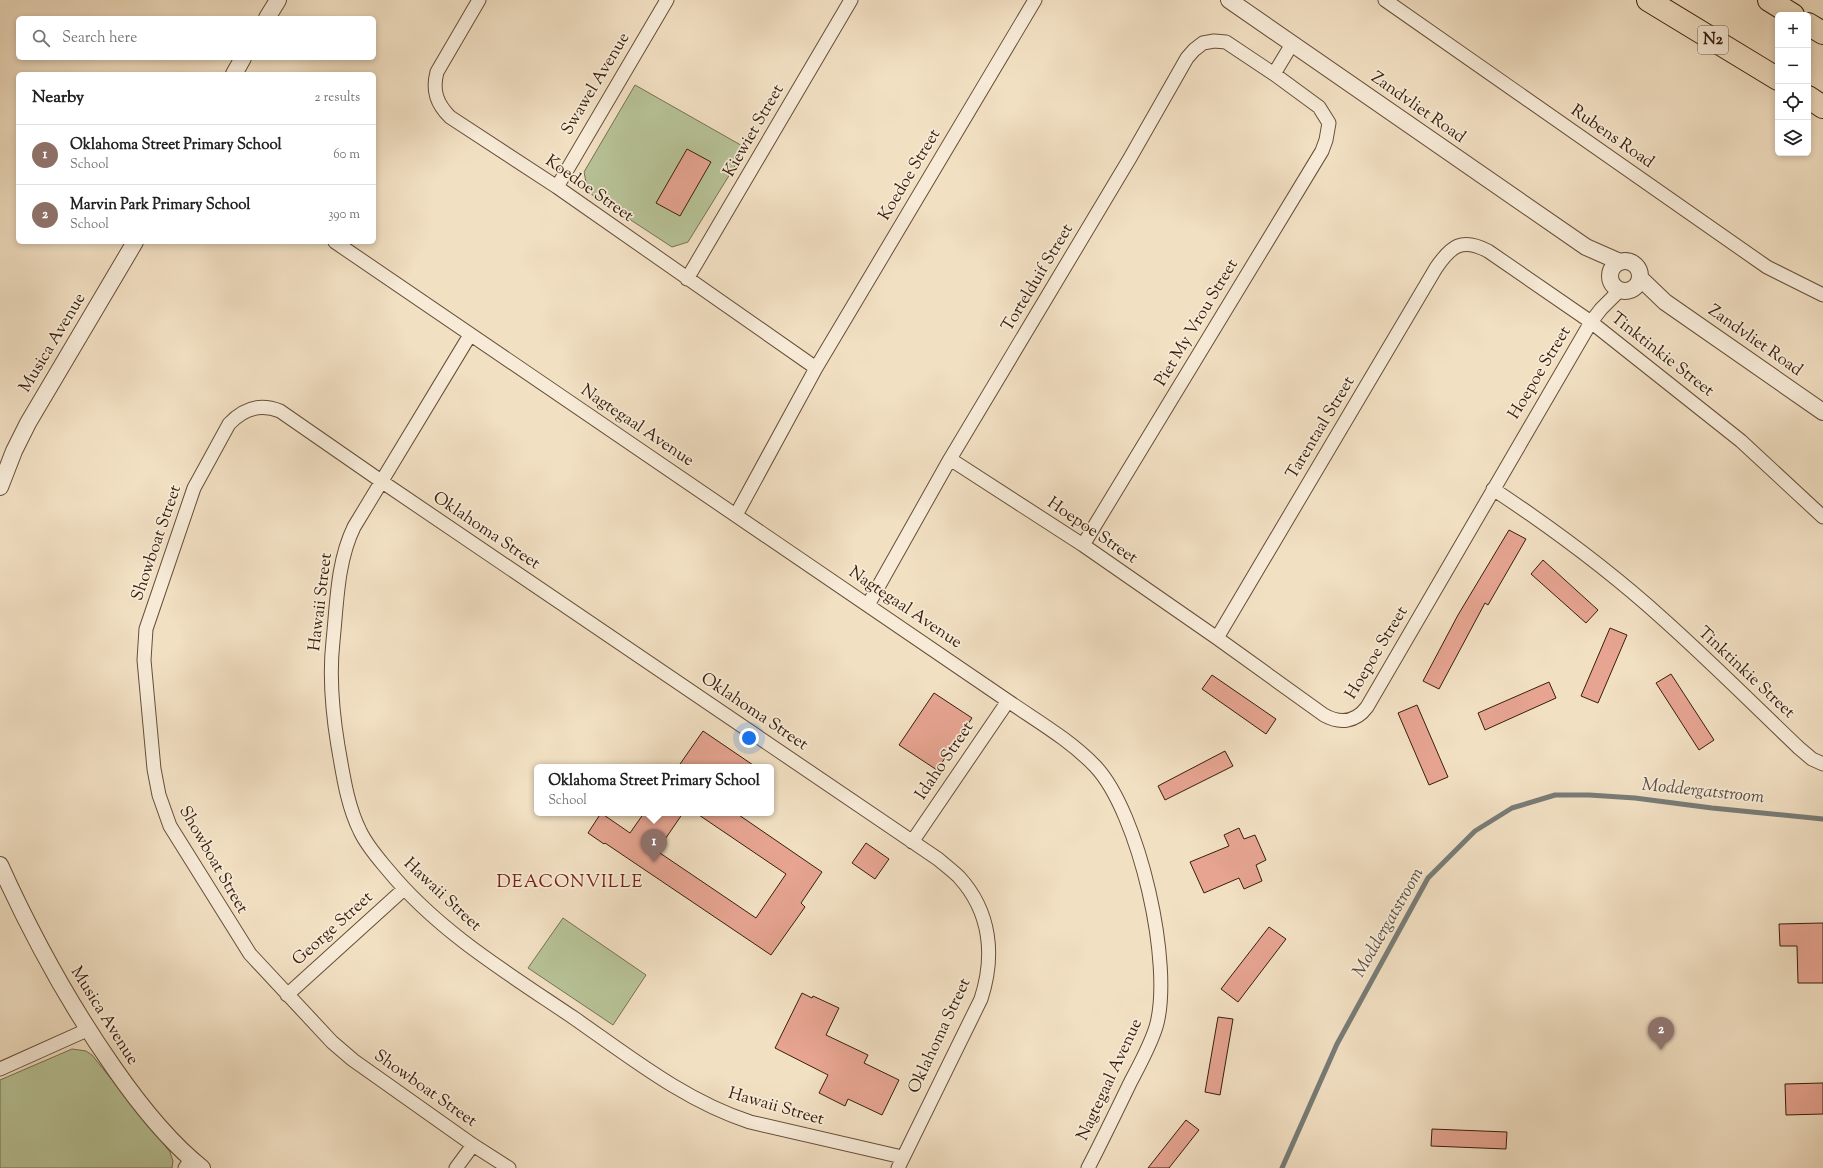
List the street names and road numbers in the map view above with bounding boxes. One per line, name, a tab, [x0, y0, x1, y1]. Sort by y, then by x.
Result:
road number: N2	[1698, 26, 1728, 54]
street label: Swawel Avenue	[556, 28, 636, 140]
street label: Zandvliet Road	[1366, 66, 1470, 150]
street label: Kiewiet Street	[718, 80, 790, 182]
street label: Rubens Road	[1565, 99, 1659, 175]
street label: Koedoe Street	[873, 125, 947, 225]
street label: Koedoe Street	[540, 150, 638, 228]
street label: Tortelduif Street	[996, 219, 1080, 336]
street label: Piet My Vrou Street	[1149, 255, 1245, 391]
street label: Musica Avenue	[14, 289, 92, 397]
street label: Zandvliet Road	[1703, 299, 1807, 383]
street label: Tinktinkie Street	[1605, 307, 1719, 403]
street label: Hoepoe Street	[1503, 322, 1577, 424]
street label: Tarentaal Street	[1281, 372, 1361, 484]
street label: Nagtegaal Avenue	[575, 379, 699, 473]
street label: Showboat Street	[126, 482, 188, 604]
street label: Oklahoma Street	[428, 486, 545, 576]
street label: Hoepoe Street	[1042, 492, 1142, 570]
street label: Hawaii Street	[303, 551, 339, 652]
street label: Nagtegaal Avenue	[843, 561, 967, 655]
street label: Hoepoe Street	[1340, 602, 1414, 704]
street label: Tinktinkie Street	[1692, 622, 1800, 725]
street label: Oklahoma Street	[696, 667, 813, 757]
street label: Idaho Street	[910, 717, 980, 805]
street label: Showboat Street	[172, 802, 254, 919]
street label: Hawaii Street	[398, 853, 486, 938]
street label: George Street	[287, 886, 379, 972]
street label: Musica Avenue	[64, 962, 144, 1070]
street label: Oklahoma Street	[903, 974, 977, 1098]
street label: Nagtegaal Avenue	[1071, 1015, 1149, 1145]
street label: Showboat Street	[369, 1045, 482, 1134]
street label: Hawaii Street	[725, 1082, 827, 1132]

